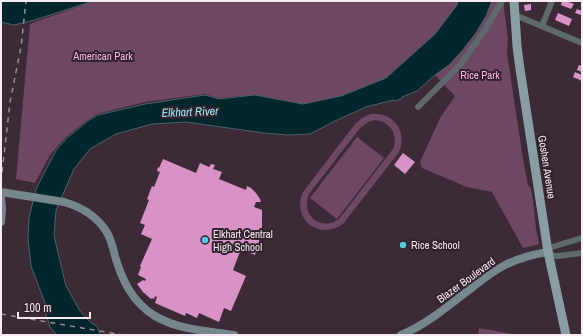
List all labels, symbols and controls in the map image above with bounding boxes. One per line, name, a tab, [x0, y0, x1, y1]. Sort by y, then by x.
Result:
park label: American Park	[72, 49, 133, 63]
park label: Rice Park	[460, 68, 500, 82]
water label: Elkhart River	[161, 103, 219, 121]
street label: Goshen Avenue	[535, 134, 559, 200]
place label: Elkhart Central High School	[213, 227, 273, 254]
marker: Elkhart Central High School	[200, 235, 210, 245]
place label: Rice School	[411, 238, 460, 252]
marker: Rice School	[398, 240, 408, 250]
street label: Blazer Boulevard	[434, 254, 498, 306]
scale bar	[18, 294, 90, 320]
text: 100 m	[24, 300, 51, 316]

